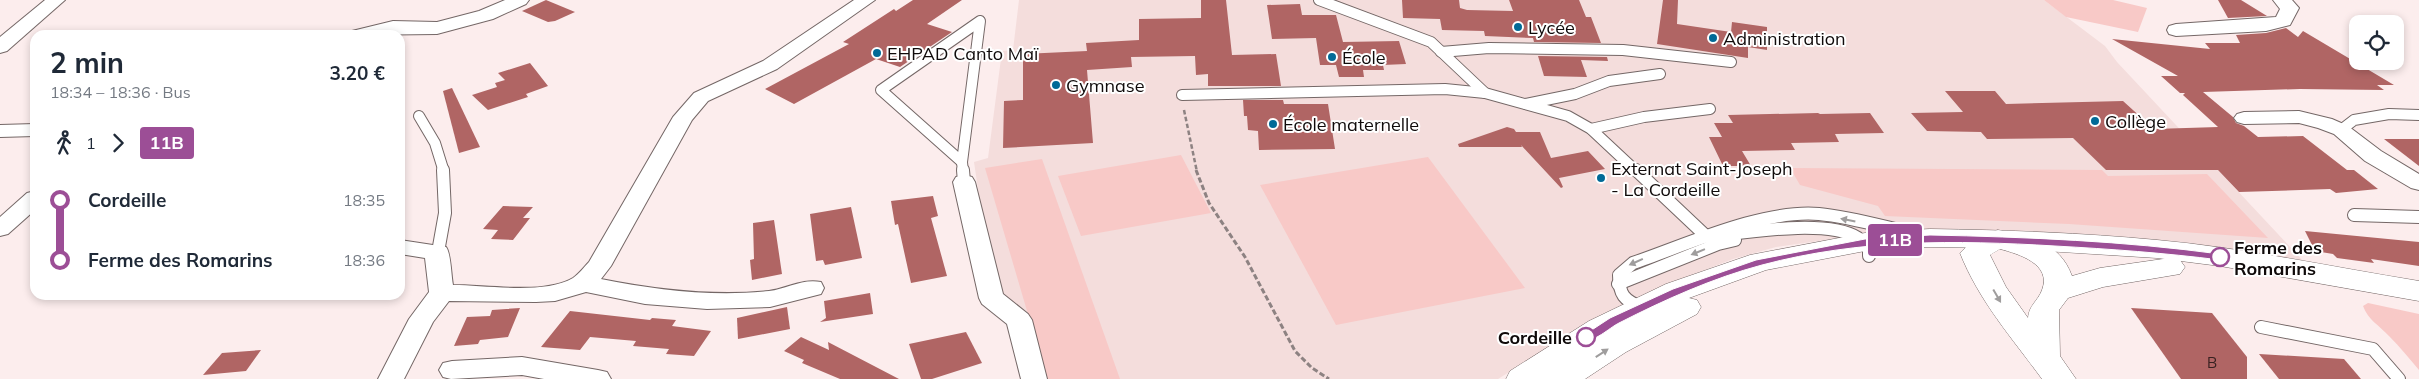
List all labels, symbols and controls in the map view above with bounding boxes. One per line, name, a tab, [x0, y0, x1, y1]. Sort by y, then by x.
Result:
map controls	[2349, 15, 2404, 70]
button: locate	[2349, 15, 2404, 70]
place label: Lycée	[1528, 16, 1575, 39]
marker: Lycée	[1512, 21, 1524, 33]
place label: Administration	[1723, 27, 1846, 50]
marker: Administration	[1707, 32, 1719, 44]
place label: EHPAD Canto Maï	[887, 42, 1039, 65]
text: 2 min	[50, 45, 124, 80]
place label: École	[1342, 46, 1386, 69]
marker: EHPAD Canto Maï	[871, 47, 883, 59]
marker: École	[1326, 51, 1338, 63]
text: 3.20 €	[329, 61, 385, 85]
place label: Gymnase	[1066, 74, 1145, 97]
marker: Gymnase	[1050, 79, 1062, 91]
text: 18:34 – 18:36 · Bus	[50, 82, 191, 102]
place label: Collège	[2105, 110, 2166, 133]
place label: École maternelle	[1283, 113, 1419, 136]
marker: Collège	[2089, 115, 2101, 127]
marker: École maternelle	[1267, 118, 1279, 130]
icon: walk	[50, 129, 78, 157]
icon: forward	[104, 129, 132, 157]
text: 11B	[150, 131, 184, 154]
text: 1	[86, 133, 96, 153]
place label: Externat Saint-Joseph - La Cordeille	[1611, 157, 1793, 201]
marker: Externat Saint-Joseph - La Cordeille	[1595, 172, 1607, 184]
text: Cordeille	[88, 188, 166, 212]
text: 18:35	[343, 190, 385, 210]
one-way arrow	[1840, 216, 1855, 224]
line badge: 11B	[1866, 224, 1924, 256]
text: 11B	[1878, 228, 1912, 251]
place label: Ferme des Romarins	[2234, 236, 2322, 280]
marker: Ferme des Romarins	[2210, 247, 2230, 267]
text: Ferme des Romarins	[88, 248, 273, 272]
one-way arrow	[1691, 249, 1705, 257]
text: 18:36	[343, 250, 385, 270]
one-way arrow	[1629, 259, 1643, 267]
one-way arrow	[1993, 289, 2001, 304]
place label: Cordeille	[1498, 326, 1572, 349]
marker: Cordeille	[1576, 327, 1596, 347]
one-way arrow	[1595, 348, 1608, 357]
house number: B	[2207, 353, 2217, 372]

